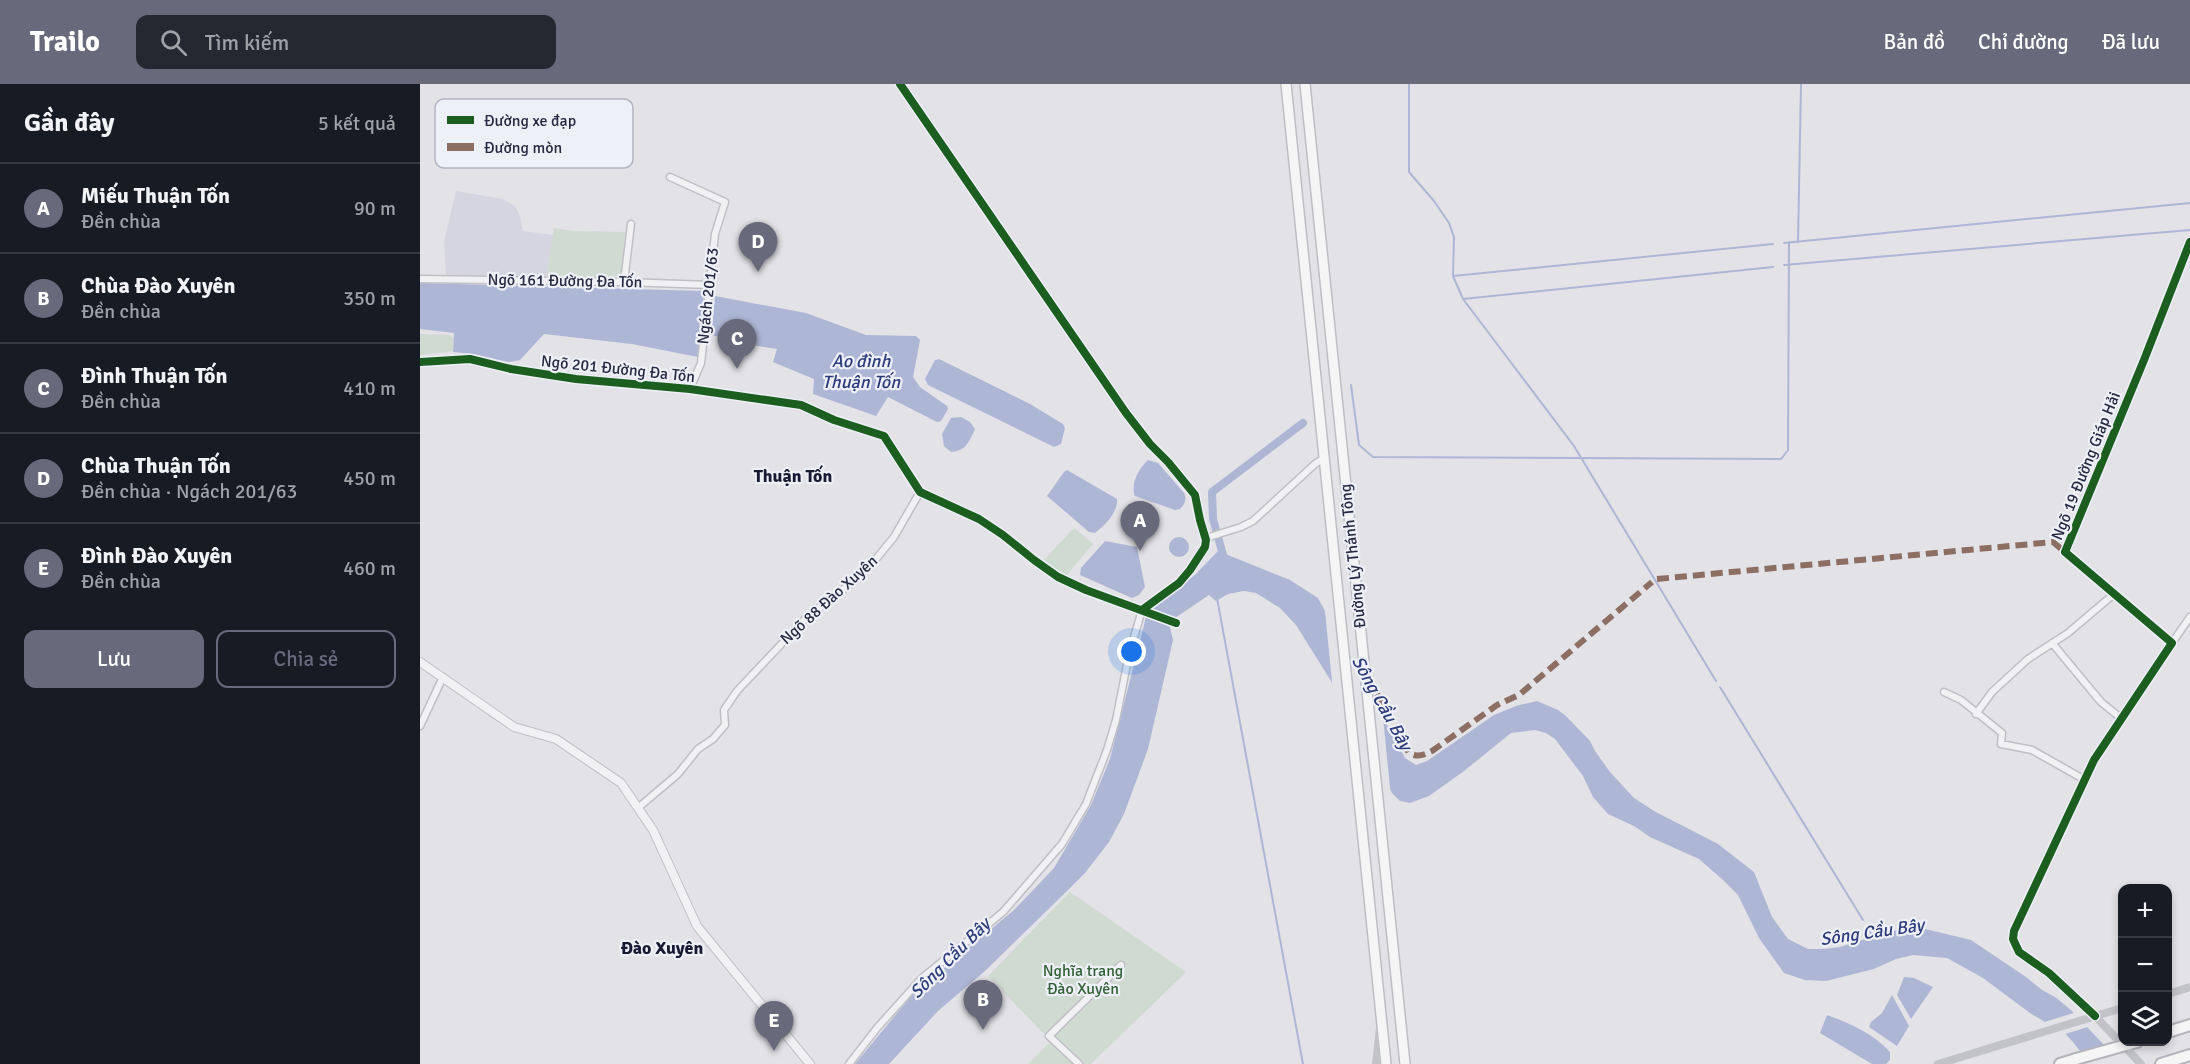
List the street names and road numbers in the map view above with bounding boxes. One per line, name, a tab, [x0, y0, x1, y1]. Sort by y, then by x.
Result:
street label: Ngách 201/63	[693, 247, 723, 345]
street label: Ngõ 161 Đường Đa Tốn	[487, 270, 643, 292]
street label: Ngõ 201 Đường Đa Tốn	[540, 351, 696, 387]
street label: Ngõ 19 Đường Giáp Hải	[2047, 389, 2125, 543]
street label: Đường Lý Thánh Tông	[1335, 483, 1371, 629]
street label: Ngõ 88 Đào Xuyên	[776, 551, 882, 649]

